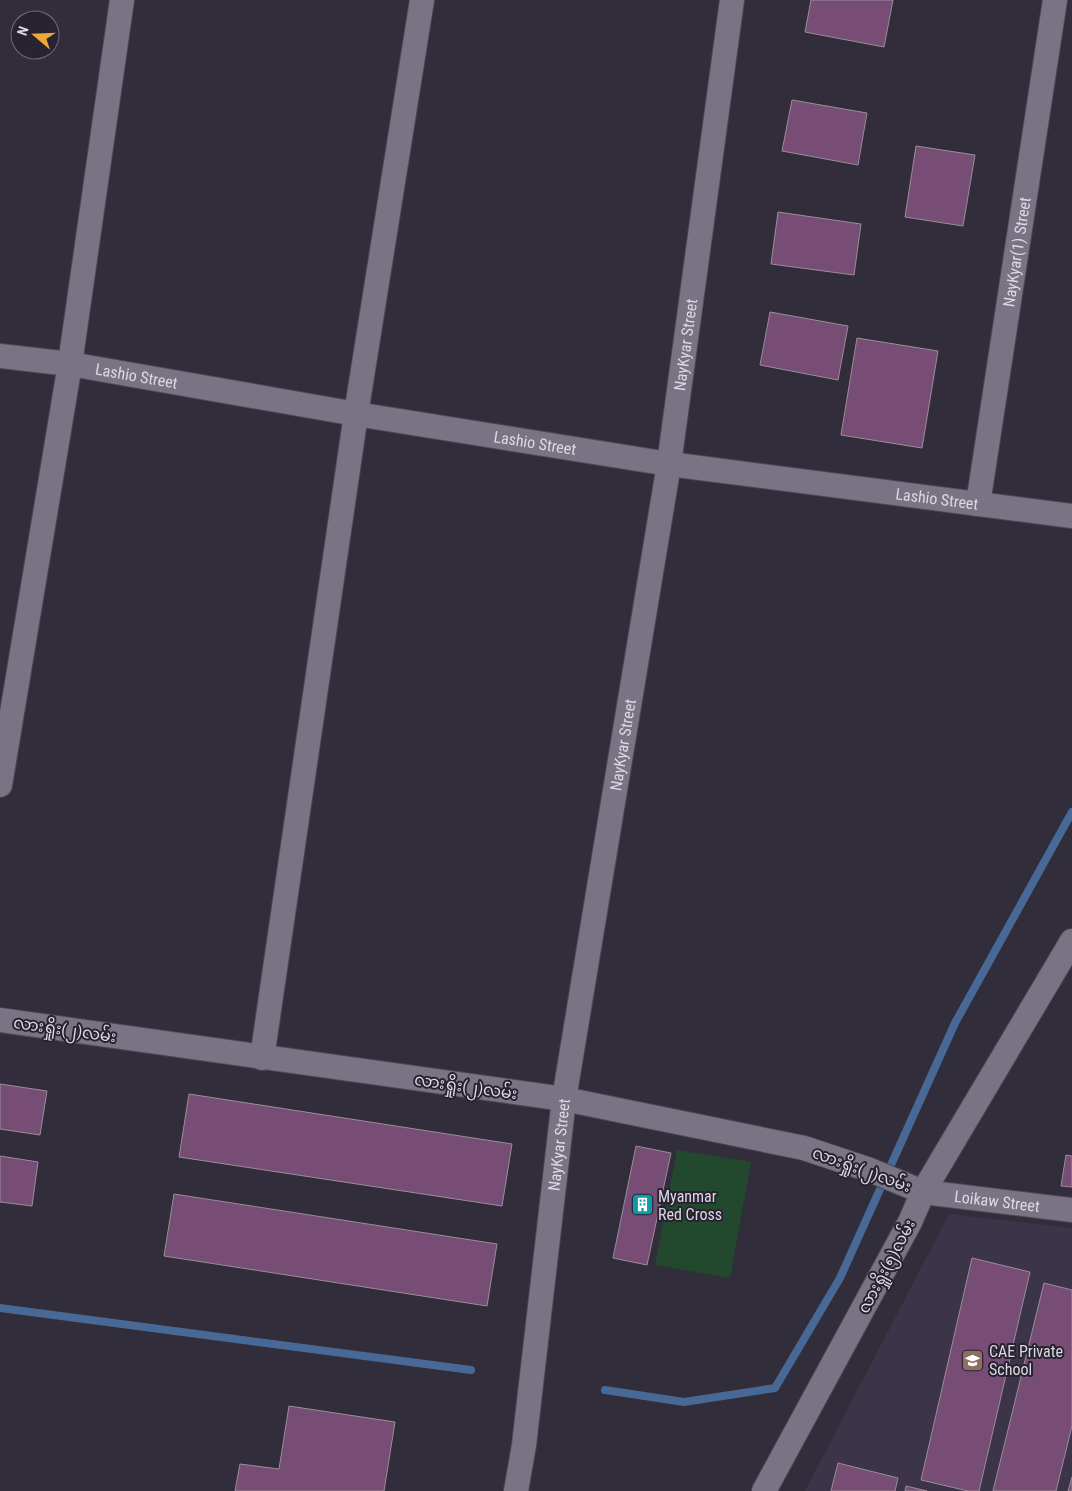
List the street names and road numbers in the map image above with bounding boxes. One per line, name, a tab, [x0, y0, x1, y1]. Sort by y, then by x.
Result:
street label: NayKyar(1) Street	[999, 196, 1035, 308]
street label: NayKyar Street	[670, 297, 701, 392]
street label: Lashio Street	[94, 360, 179, 393]
street label: Lashio Street	[492, 427, 578, 459]
street label: Lashio Street	[894, 484, 980, 514]
street label: NayKyar Street	[606, 697, 640, 792]
street label: လားရှိုး(၂)လမ်း	[12, 1011, 118, 1050]
street label: လားရှိုး(၂)လမ်း	[413, 1068, 519, 1107]
street label: NayKyar Street	[544, 1097, 574, 1192]
street label: လားရှိုး(၂)လမ်း	[808, 1141, 915, 1200]
street label: Loikaw Street	[953, 1187, 1041, 1216]
street label: လားရှိုး(၅)လမ်း	[852, 1215, 923, 1318]

